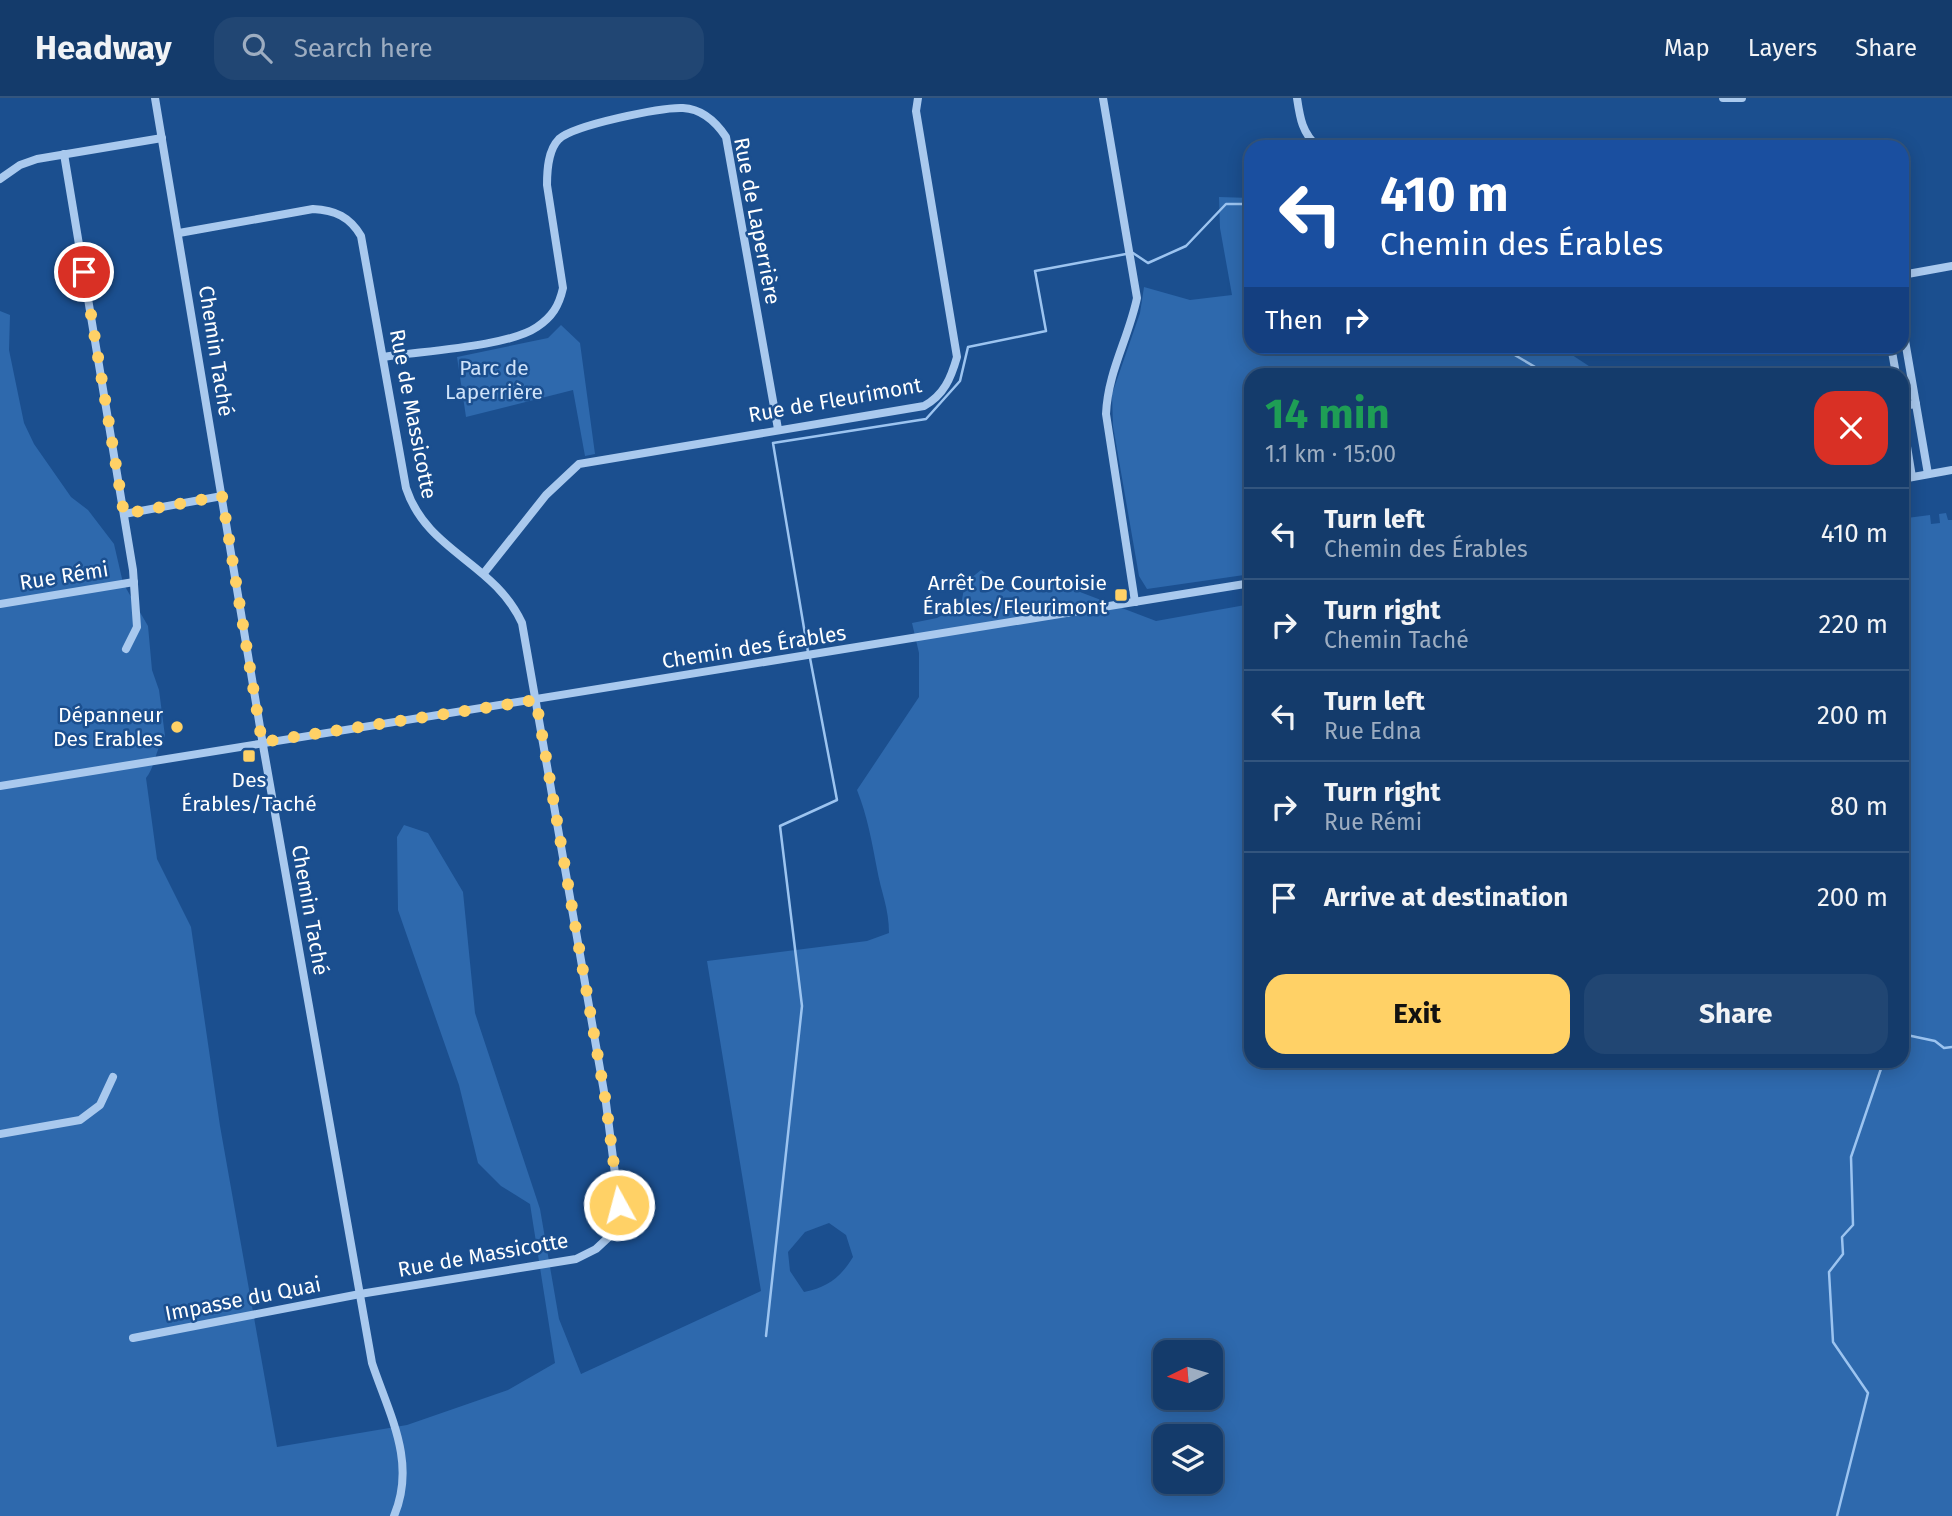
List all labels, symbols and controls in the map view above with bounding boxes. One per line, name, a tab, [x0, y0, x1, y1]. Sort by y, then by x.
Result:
search box	[214, 17, 704, 80]
text: Headway	[35, 28, 172, 68]
icon: search	[238, 29, 276, 67]
text: Search here	[294, 33, 433, 64]
text: Map	[1664, 34, 1710, 62]
text: Layers	[1748, 34, 1817, 62]
text: Share	[1855, 34, 1917, 62]
street label: Rue de Laperrière	[728, 135, 786, 307]
text: 410 m	[1380, 165, 1509, 224]
icon: left	[1265, 168, 1356, 259]
text: Chemin des Érables	[1380, 225, 1664, 263]
pin	[54, 242, 114, 302]
icon: arrive	[65, 253, 103, 291]
street label: Chemin Taché	[193, 284, 239, 418]
icon: right	[1337, 301, 1375, 339]
text: Then	[1265, 305, 1323, 336]
street label: Rue de Massicotte	[384, 327, 442, 501]
park label: Parc de Laperrière	[445, 355, 543, 405]
street label: Rue de Fleurimont	[746, 372, 924, 428]
text: 14 min	[1265, 389, 1390, 439]
button: close	[1814, 391, 1888, 465]
text: 1.1 km · 15:00	[1265, 440, 1396, 468]
text: Turn left	[1324, 504, 1425, 535]
icon: left	[1265, 515, 1303, 553]
text: 410 m	[1821, 518, 1888, 549]
text: Chemin des Érables	[1324, 535, 1528, 563]
street label: Rue Rémi	[18, 556, 110, 596]
place label: Arrêt De Courtoisie Érables/Fleurimont	[922, 570, 1107, 620]
marker: Arrêt De Courtoisie Érables/Fleurimont	[1113, 587, 1129, 603]
text: Turn right	[1324, 595, 1441, 626]
icon: right	[1265, 606, 1303, 644]
text: 220 m	[1819, 609, 1888, 640]
street label: Chemin des Érables	[660, 620, 848, 674]
text: Chemin Taché	[1324, 626, 1469, 654]
text: Turn left	[1324, 686, 1425, 717]
icon: left	[1265, 697, 1303, 735]
text: 200 m	[1817, 700, 1888, 731]
place label: Dépanneur Des Erables	[53, 702, 163, 752]
text: Rue Edna	[1324, 717, 1422, 745]
marker: Dépanneur Des Erables	[169, 719, 185, 735]
marker: Des Érables/Taché	[241, 748, 257, 764]
place label: Des Érables/Taché	[181, 767, 317, 817]
text: Turn right	[1324, 777, 1441, 808]
icon: right	[1265, 788, 1303, 826]
text: 80 m	[1830, 791, 1888, 822]
text: Rue Rémi	[1324, 808, 1422, 836]
street label: Chemin Taché	[286, 843, 334, 977]
icon: arrive	[1265, 879, 1303, 917]
text: Arrive at destination	[1324, 882, 1568, 913]
text: 200 m	[1817, 882, 1888, 913]
button: Exit	[1265, 974, 1570, 1054]
button: Share	[1584, 974, 1888, 1054]
position arrow	[582, 1168, 656, 1242]
street label: Rue de Massicotte	[396, 1227, 570, 1283]
street label: Impasse du Quai	[163, 1271, 323, 1327]
north arrow	[1153, 1340, 1223, 1410]
map controls	[1153, 1340, 1223, 1494]
button: layers	[1153, 1424, 1223, 1494]

